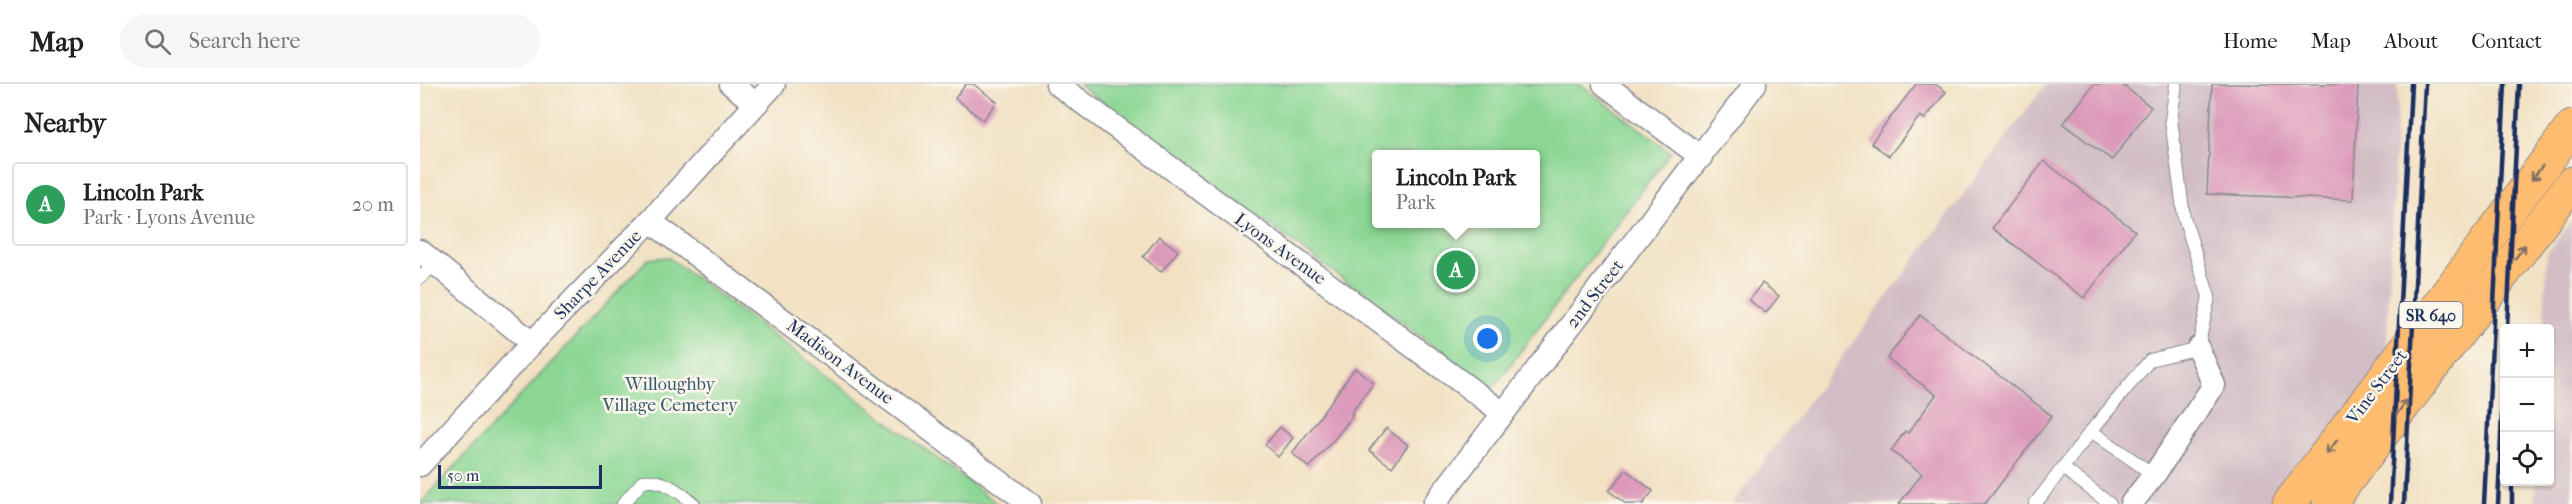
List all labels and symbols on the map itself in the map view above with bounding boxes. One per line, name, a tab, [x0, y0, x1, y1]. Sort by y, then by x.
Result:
one-way arrow	[2531, 165, 2543, 181]
street label: Lyons Avenue	[1230, 209, 1330, 289]
street label: Sharpe Avenue	[550, 226, 646, 324]
one-way arrow	[2513, 244, 2526, 260]
pin: A	[1436, 248, 1476, 292]
street label: 2nd Street	[1562, 255, 1628, 332]
road number: SR 640	[2400, 302, 2462, 328]
street label: Madison Avenue	[783, 315, 897, 409]
your location	[1473, 324, 1502, 353]
street label: Vine Street	[2342, 345, 2412, 429]
park label: Willoughby Village Cemetery	[601, 374, 739, 416]
one-way arrow	[2396, 400, 2408, 416]
one-way arrow	[2326, 439, 2338, 455]
scale bar	[438, 462, 602, 490]

